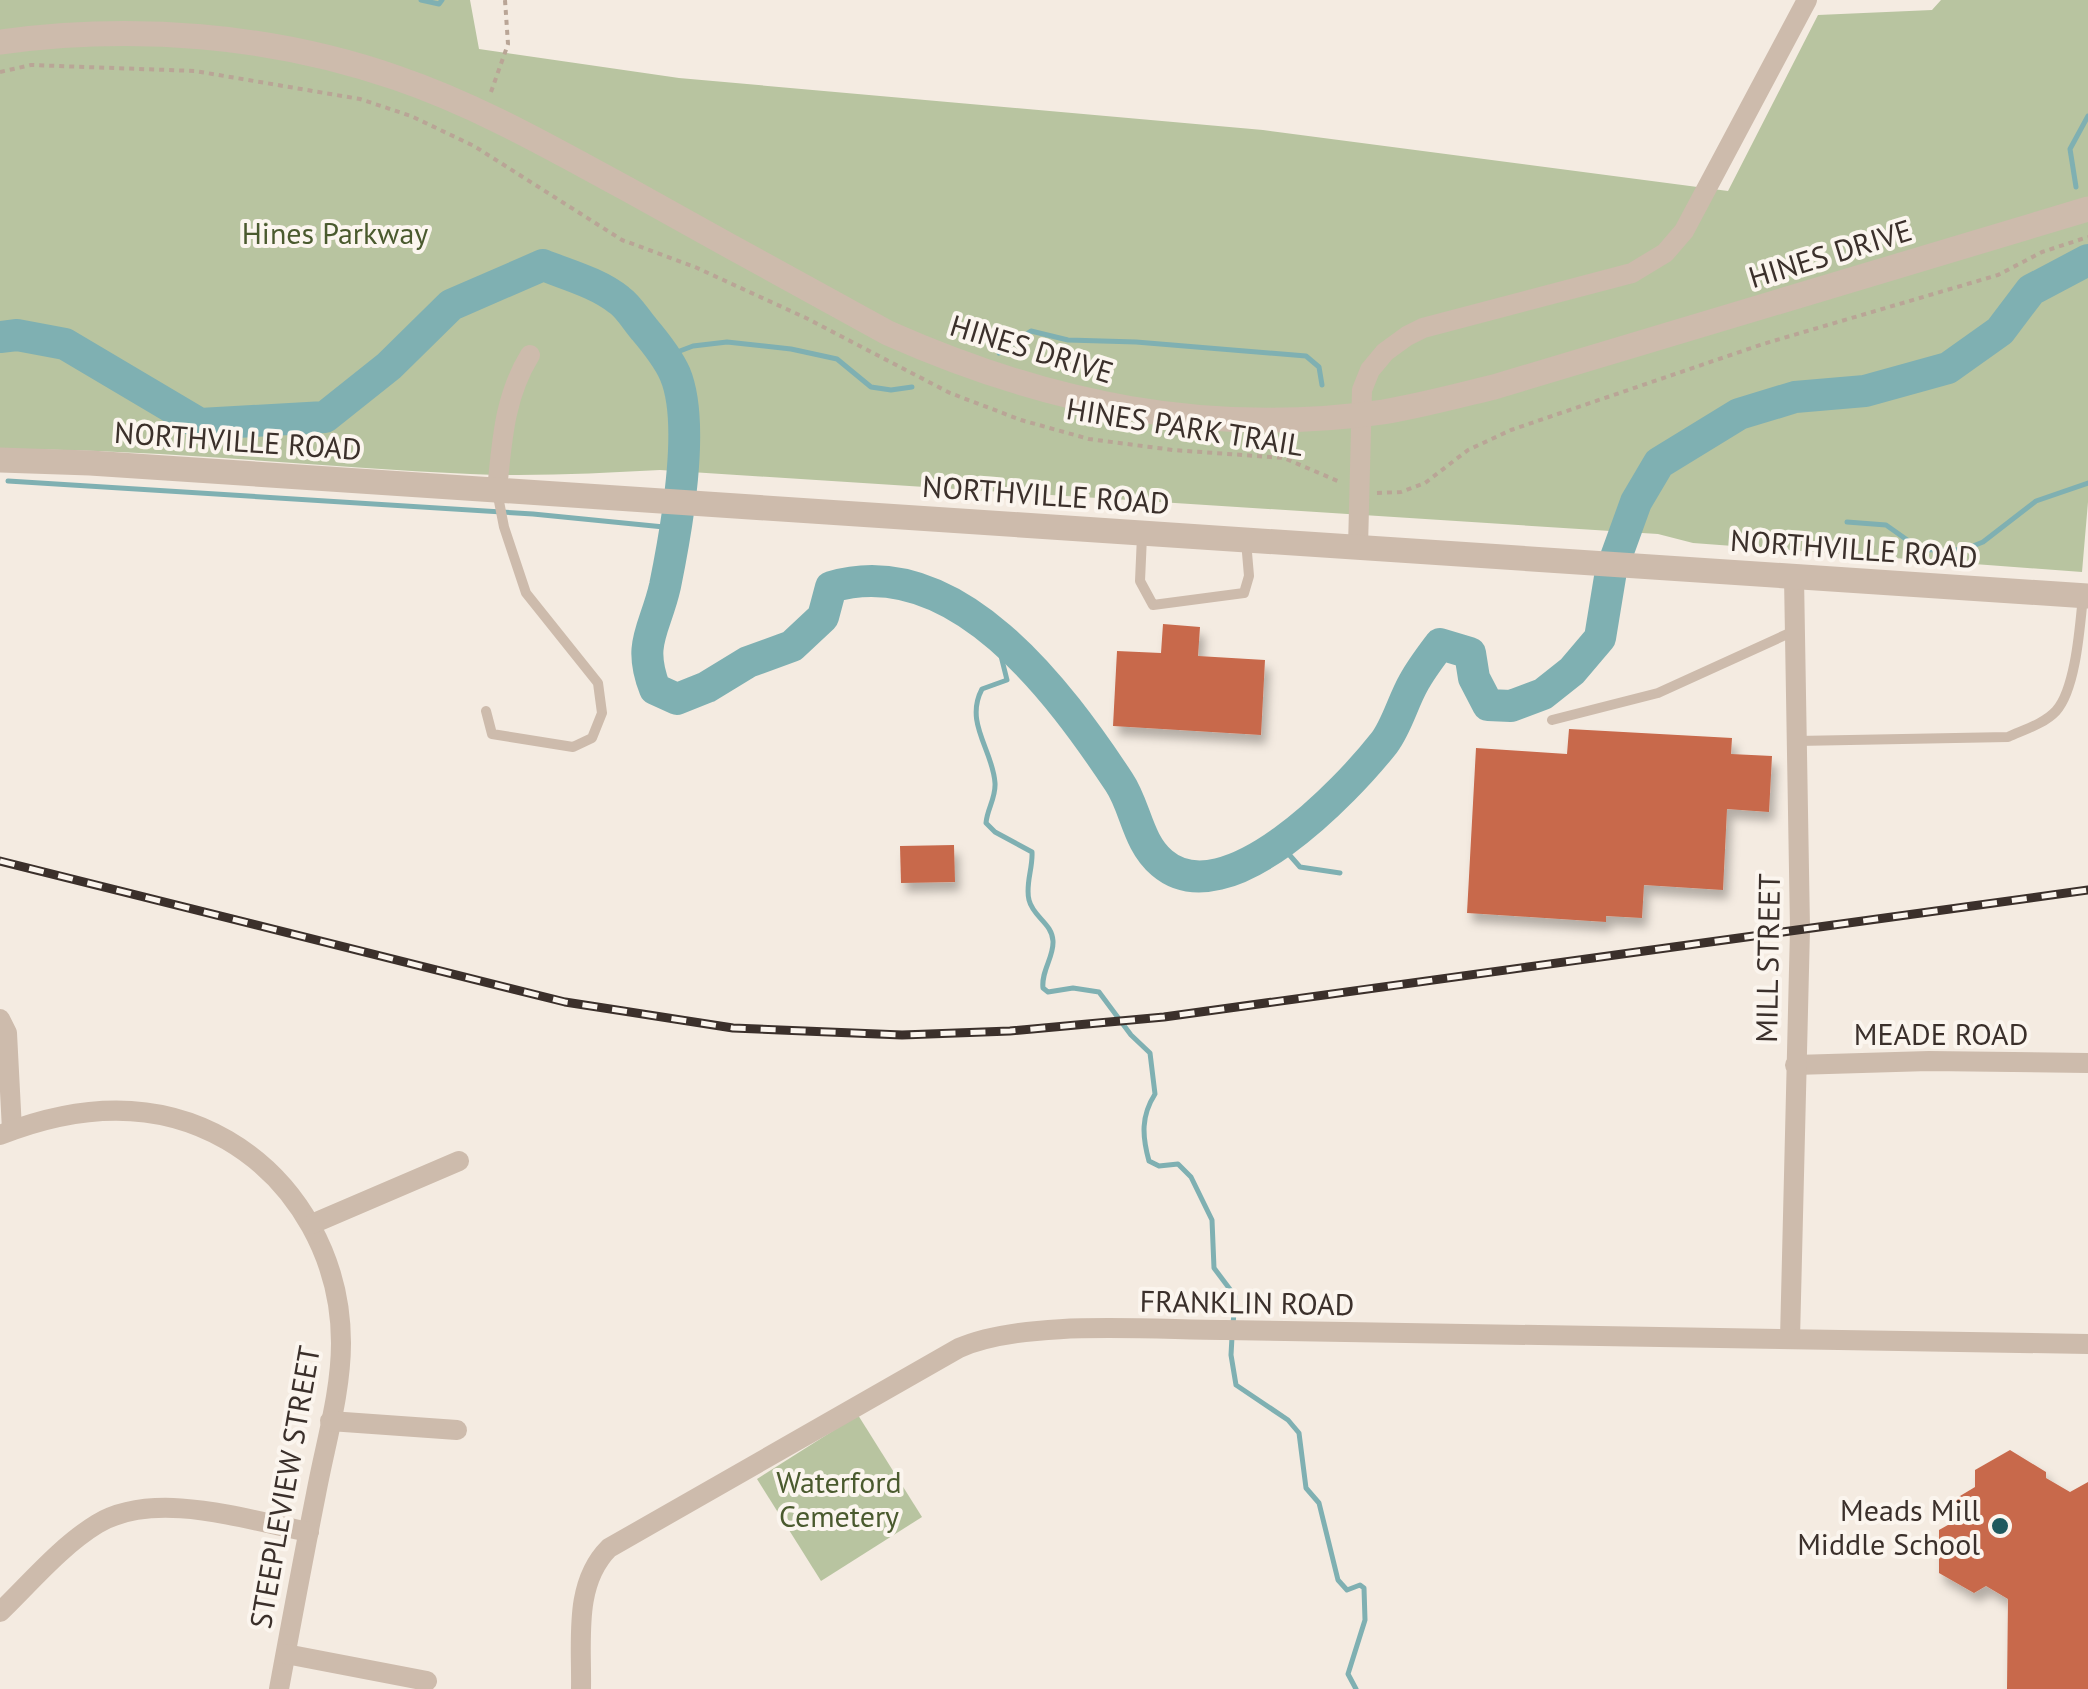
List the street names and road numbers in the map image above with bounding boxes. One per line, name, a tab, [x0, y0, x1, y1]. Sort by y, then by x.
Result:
street label: HINES DRIVE	[1744, 210, 1916, 296]
street label: HINES DRIVE	[946, 305, 1118, 391]
street label: HINES PARK TRAIL	[1064, 388, 1306, 464]
street label: NORTHVILLE ROAD	[113, 412, 363, 468]
street label: NORTHVILLE ROAD	[921, 466, 1171, 522]
street label: NORTHVILLE ROAD	[1729, 520, 1979, 576]
street label: MILL STREET	[1746, 873, 1788, 1043]
street label: MEADE ROAD	[1854, 1014, 2028, 1053]
street label: FRANKLIN ROAD	[1139, 1281, 1355, 1323]
street label: STEEPLEVIEW STREET	[240, 1342, 328, 1631]

